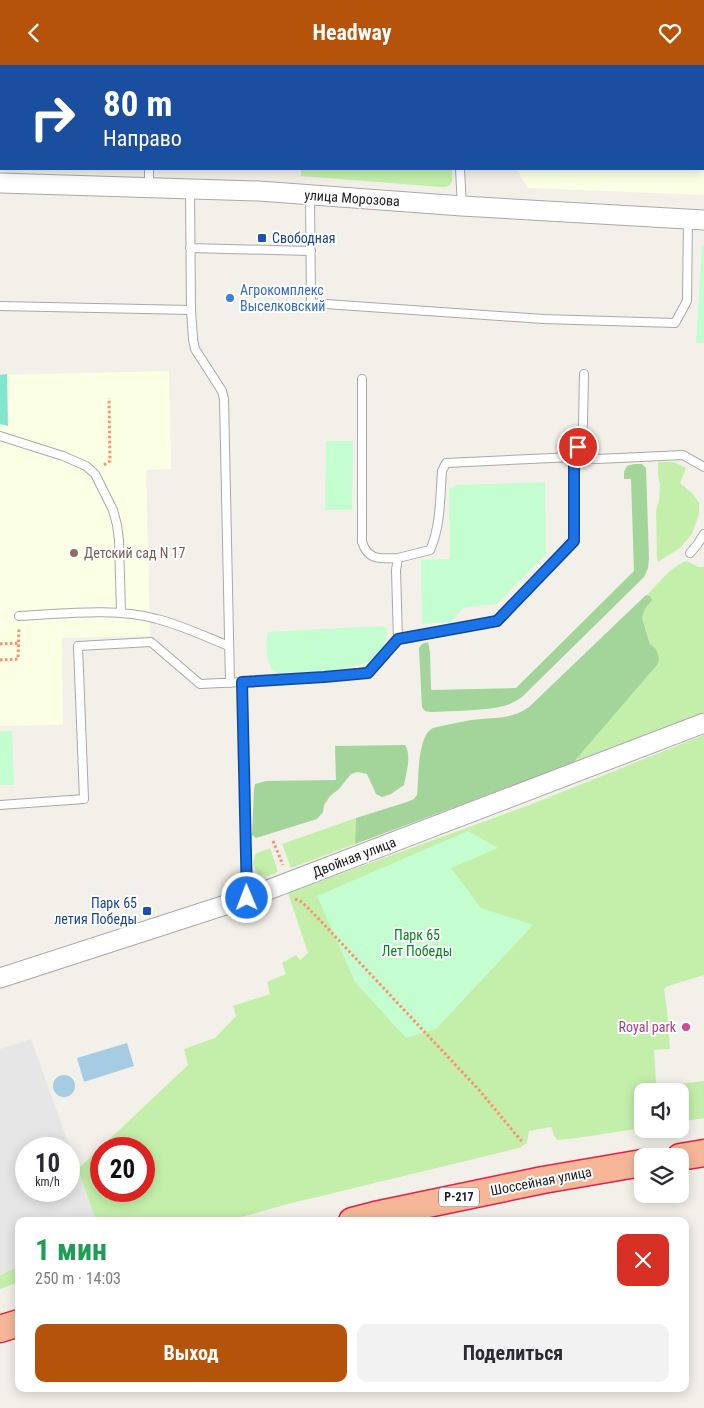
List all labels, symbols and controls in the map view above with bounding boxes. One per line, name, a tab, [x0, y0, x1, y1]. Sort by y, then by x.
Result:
icon: back	[20, 19, 48, 47]
icon: heart	[656, 19, 684, 47]
text: Headway	[312, 20, 392, 45]
text: 80 m	[103, 84, 172, 125]
icon: right	[20, 85, 85, 150]
text: Направо	[103, 126, 182, 151]
street label: улица Морозова	[304, 187, 400, 209]
place label: Свободная	[272, 230, 335, 246]
marker: Свободная	[256, 232, 268, 244]
place label: Агрокомплекс Выселковский	[240, 282, 325, 314]
marker: Агрокомплекс Выселковский	[224, 292, 236, 304]
pin	[557, 426, 599, 468]
icon: arrive	[564, 433, 592, 461]
place label: Детский сад N 17	[84, 545, 185, 561]
marker: Детский сад N 17	[68, 547, 80, 559]
street label: Двойная улица	[310, 834, 398, 880]
position arrow	[220, 871, 272, 923]
place label: Парк 65 летия Победы	[54, 895, 137, 927]
marker: Парк 65 летия Победы	[141, 905, 153, 917]
park label: Парк 65 Лет Победы	[382, 927, 452, 959]
place label: Royal park	[619, 1019, 677, 1035]
marker: Royal park	[680, 1021, 692, 1033]
map controls	[634, 1083, 689, 1203]
button: sound	[634, 1083, 689, 1138]
speed limit sign: 20	[90, 1137, 155, 1202]
button: layers	[634, 1148, 689, 1203]
text: 10	[35, 1149, 60, 1178]
street label: Шоссейная улица	[489, 1163, 593, 1199]
text: km/h	[35, 1175, 60, 1189]
road number: Р-217	[439, 1187, 479, 1207]
text: 1 мин	[35, 1232, 107, 1267]
button: close	[617, 1234, 669, 1286]
text: 250 m · 14:03	[35, 1269, 121, 1288]
button: Выход	[35, 1324, 347, 1382]
button: Поделиться	[357, 1324, 669, 1382]

